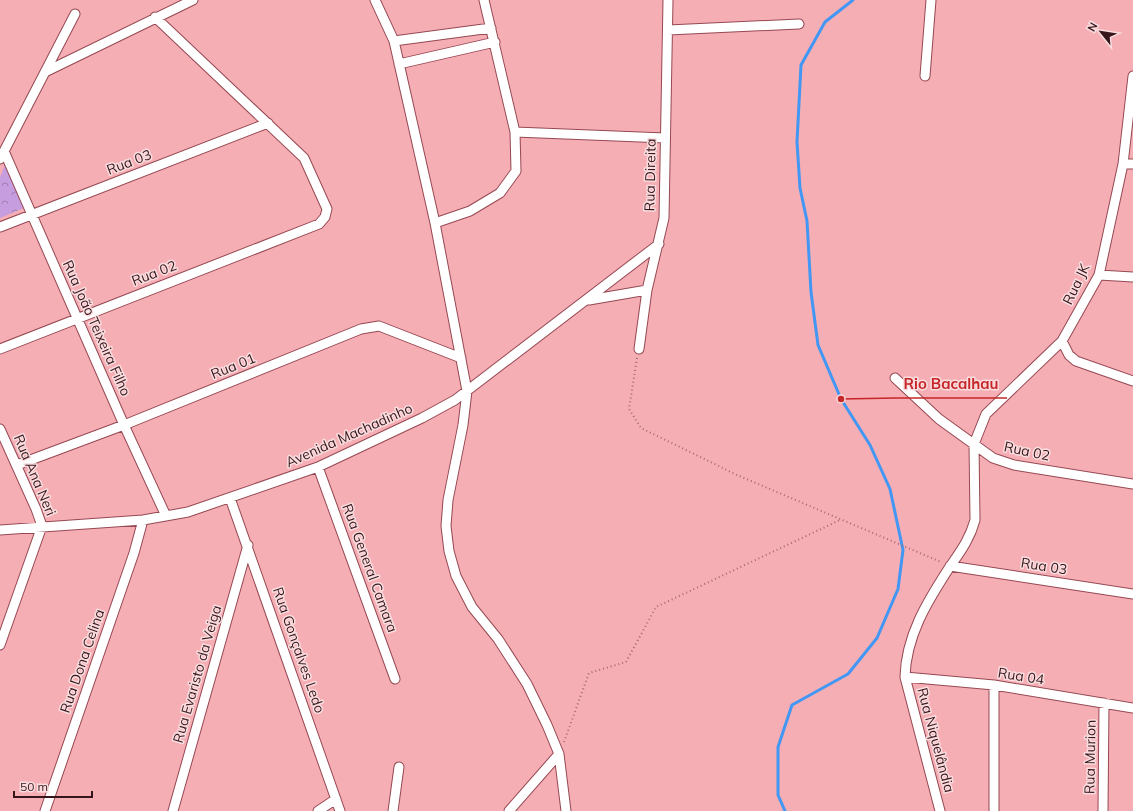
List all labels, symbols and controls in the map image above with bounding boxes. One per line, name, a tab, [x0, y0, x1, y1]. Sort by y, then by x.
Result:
north arrow	[1081, 12, 1121, 52]
text: N	[1084, 20, 1100, 34]
street label: Rua Direita	[640, 138, 660, 212]
street label: Rua 03	[104, 145, 154, 179]
street label: Rua 02	[129, 256, 179, 290]
street label: Rua João Teixeira Filho	[59, 257, 135, 399]
street label: Rua JK	[1058, 260, 1094, 307]
street label: Rua 01	[208, 349, 258, 383]
callout: Rio Bacalhau	[896, 371, 1007, 398]
text: Rio Bacalhau	[903, 374, 999, 393]
street label: Avenida Machadinho	[283, 399, 415, 471]
street label: Rua Ana Neri	[10, 432, 60, 518]
street label: Rua 02	[1002, 437, 1052, 465]
street label: Rua General Camara	[338, 501, 402, 635]
street label: Rua 03	[1020, 553, 1068, 579]
street label: Rua Gonçalves Ledo	[269, 585, 329, 715]
street label: Rua Evaristo da Veiga	[169, 603, 225, 745]
street label: Rua Dona Celina	[56, 607, 108, 715]
street label: Rua 04	[997, 663, 1046, 689]
street label: Rua Niquelândia	[913, 686, 959, 794]
street label: Rua Murion	[1080, 720, 1100, 794]
scale bar	[14, 773, 92, 799]
text: 50 m	[20, 779, 48, 794]

